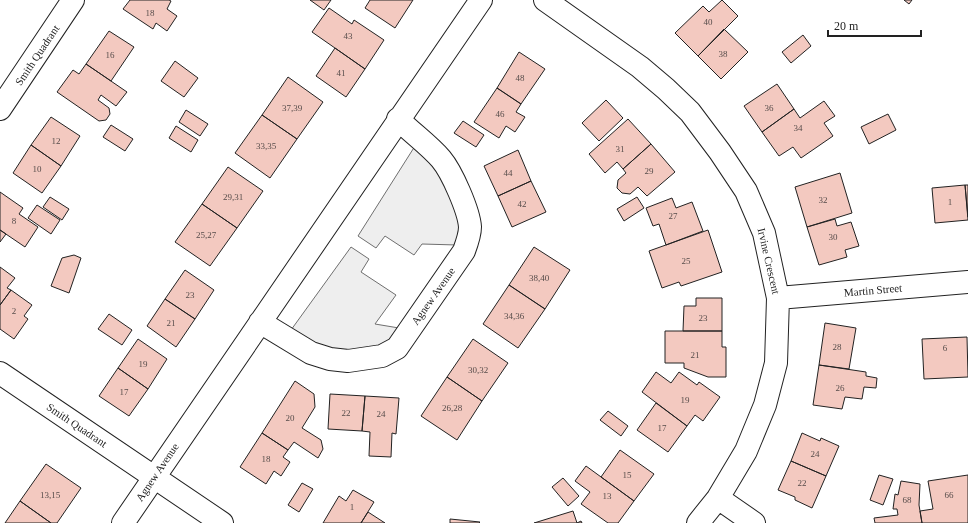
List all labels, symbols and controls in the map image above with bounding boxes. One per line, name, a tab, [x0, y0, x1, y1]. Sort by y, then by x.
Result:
house number: 18	[146, 8, 155, 18]
scale bar	[828, 12, 921, 38]
house number: 40	[704, 17, 713, 27]
text: 20 m	[834, 19, 859, 33]
street label: Smith Quadrant	[12, 23, 62, 87]
house number: 43	[344, 31, 353, 41]
house number: 38	[719, 49, 728, 59]
house number: 16	[106, 50, 115, 60]
house number: 41	[337, 68, 346, 78]
house number: 48	[516, 73, 525, 83]
house number: 37,39	[282, 103, 303, 113]
house number: 36	[765, 103, 774, 113]
house number: 46	[496, 109, 505, 119]
house number: 34	[794, 123, 803, 133]
house number: 12	[52, 136, 61, 146]
house number: 33,35	[256, 141, 277, 151]
house number: 31	[616, 144, 625, 154]
house number: 10	[33, 164, 42, 174]
house number: 29	[645, 166, 654, 176]
house number: 44	[504, 168, 513, 178]
house number: 29,31	[223, 192, 243, 202]
house number: 32	[819, 195, 828, 205]
house number: 1	[948, 197, 952, 207]
house number: 42	[518, 199, 527, 209]
house number: 27	[669, 211, 678, 221]
house number: 8	[12, 216, 17, 226]
street label: Irvine Crescent	[756, 227, 782, 295]
house number: 25,27	[196, 230, 217, 240]
house number: 30	[829, 232, 838, 242]
house number: 25	[682, 256, 691, 266]
street label: Agnew Avenue	[409, 265, 457, 327]
house number: 38,40	[529, 273, 550, 283]
street label: Martin Street	[843, 281, 903, 299]
house number: 23	[186, 290, 195, 300]
house number: 2	[12, 306, 16, 316]
house number: 34,36	[504, 311, 525, 321]
house number: 23	[699, 313, 708, 323]
house number: 21	[167, 318, 176, 328]
house number: 28	[833, 342, 842, 352]
house number: 6	[943, 343, 948, 353]
house number: 21	[691, 350, 700, 360]
house number: 19	[139, 359, 148, 369]
house number: 30,32	[468, 365, 488, 375]
house number: 26	[836, 383, 845, 393]
house number: 17	[120, 387, 129, 397]
house number: 19	[681, 395, 690, 405]
street label: Smith Quadrant	[45, 400, 109, 450]
house number: 26,28	[442, 403, 463, 413]
house number: 22	[342, 408, 351, 418]
house number: 24	[377, 409, 386, 419]
house number: 20	[286, 413, 295, 423]
house number: 17	[658, 423, 667, 433]
street label: Agnew Avenue	[133, 441, 181, 503]
house number: 24	[811, 449, 820, 459]
house number: 18	[262, 454, 271, 464]
house number: 15	[623, 470, 632, 480]
house number: 22	[798, 478, 807, 488]
house number: 13,15	[40, 490, 61, 500]
house number: 66	[945, 490, 954, 500]
house number: 13	[603, 491, 612, 501]
house number: 68	[903, 495, 912, 505]
house number: 1	[350, 502, 354, 512]

